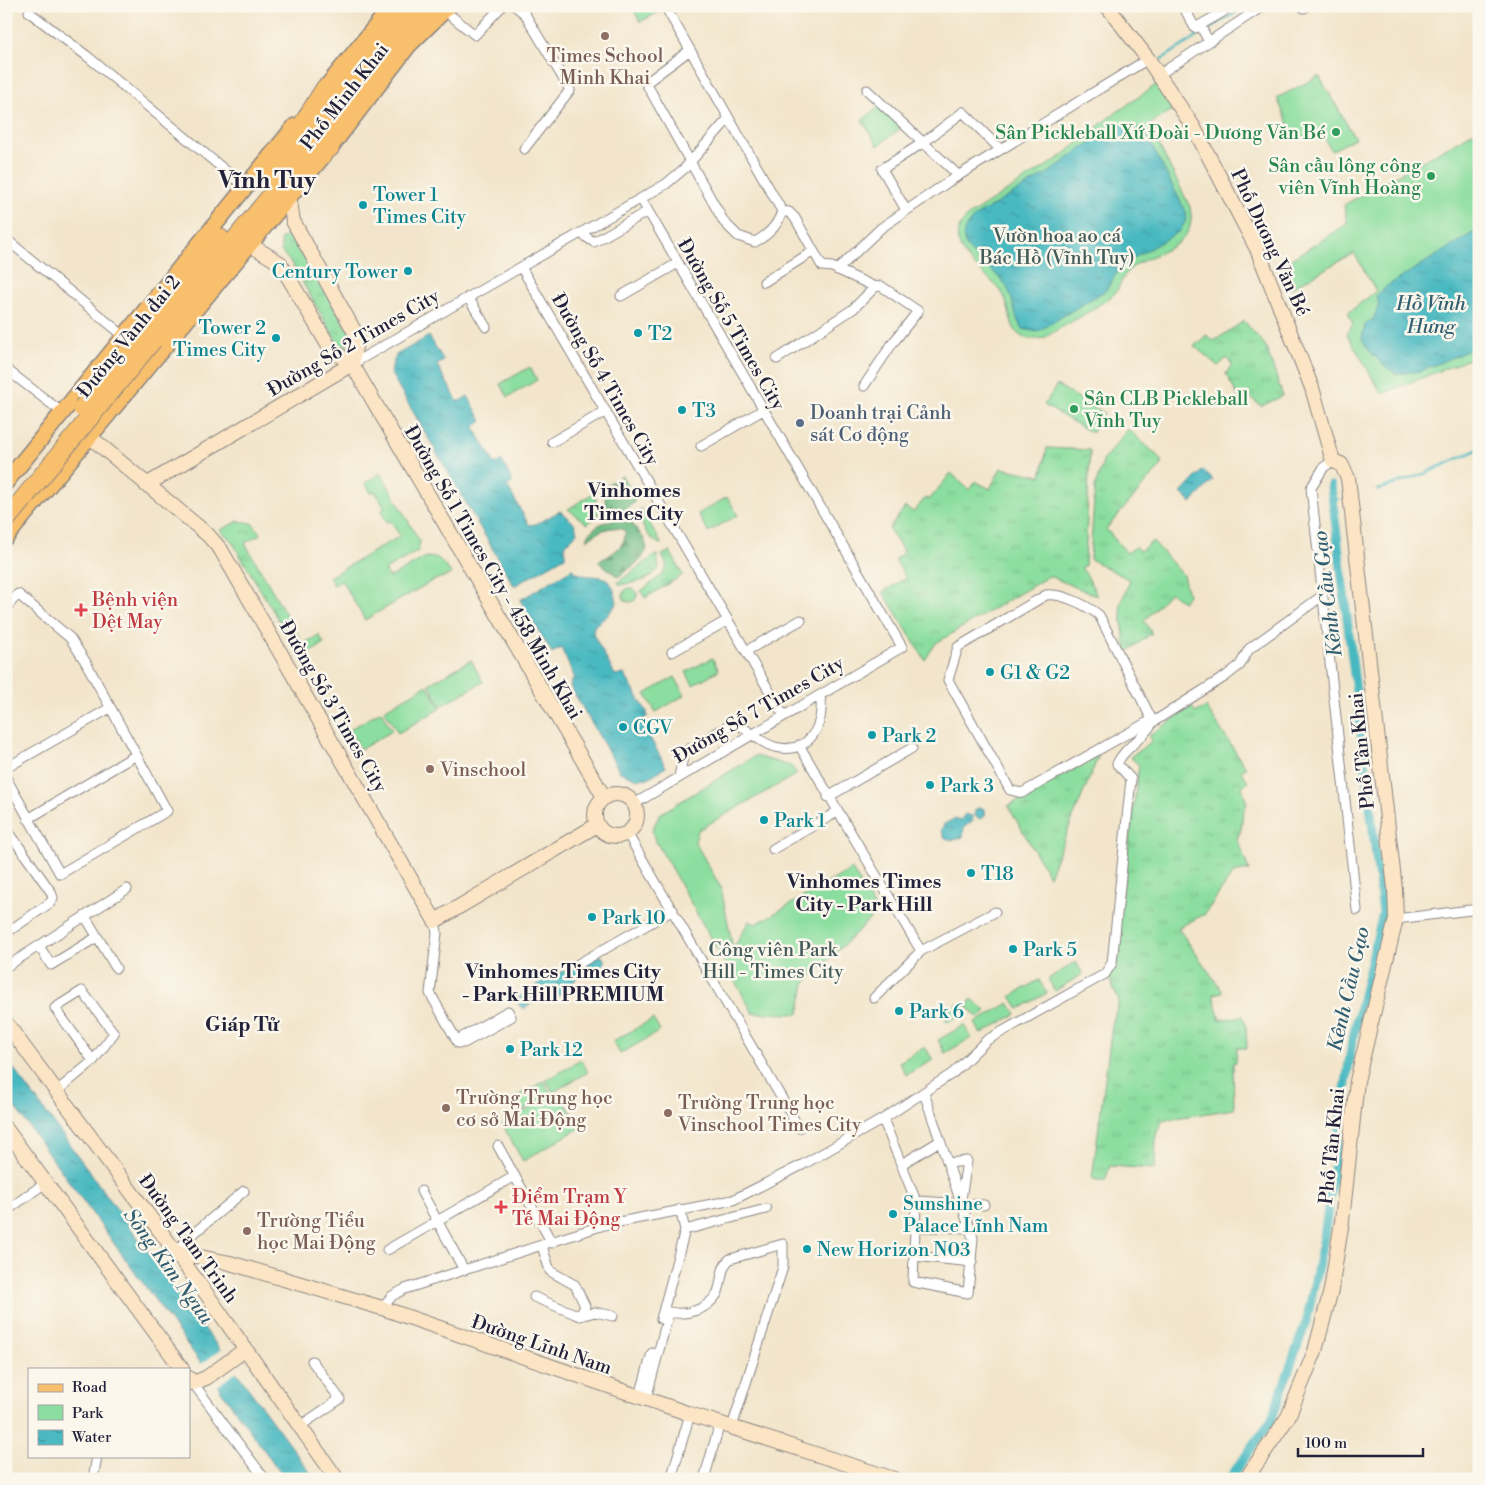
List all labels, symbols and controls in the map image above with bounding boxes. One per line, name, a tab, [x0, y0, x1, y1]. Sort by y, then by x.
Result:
marker: Times School Minh Khai	[599, 30, 611, 42]
street label: Phố Minh Khai	[295, 38, 394, 155]
place label: Times School Minh Khai	[547, 44, 664, 90]
place label: Sân Pickleball Xứ Đoài - Dương Văn Bé	[995, 121, 1326, 145]
marker: Sân Pickleball Xứ Đoài - Dương Văn Bé	[1330, 126, 1342, 138]
place label: Sân cầu lông công viên Vĩnh Hoàng	[1268, 154, 1421, 200]
street label: Phố Dương Văn Bé	[1225, 165, 1315, 320]
district label: Vĩnh Tuy	[217, 166, 317, 196]
marker: Sân cầu lông công viên Vĩnh Hoàng	[1425, 170, 1437, 182]
place label: Tower 1 Times City	[373, 183, 467, 229]
marker: Tower 1 Times City	[357, 199, 369, 211]
park label: Vườn hoa ao cá Bác Hồ (Vĩnh Tuy)	[978, 224, 1135, 270]
street label: Đường Số 5 Times City	[672, 234, 790, 415]
place label: Century Tower	[272, 260, 398, 284]
marker: Century Tower	[402, 265, 414, 277]
street label: Đường Vành đai 2	[72, 270, 186, 403]
street label: Đường Số 2 Times City	[263, 283, 444, 402]
street label: Đường Số 4 Times City	[546, 289, 665, 471]
water label: Hồ Vĩnh Hưng	[1395, 292, 1467, 340]
place label: Tower 2 Times City	[173, 316, 267, 362]
place label: T2	[648, 322, 672, 346]
marker: T2	[632, 327, 644, 339]
marker: Tower 2 Times City	[270, 332, 282, 344]
place label: Sân CLB Pickleball Vĩnh Tuy	[1083, 387, 1249, 433]
place label: T3	[692, 399, 716, 423]
place label: Doanh trại Cảnh sát Cơ động	[810, 401, 952, 447]
marker: Sân CLB Pickleball Vĩnh Tuy	[1068, 403, 1080, 415]
marker: T3	[676, 404, 688, 416]
marker: Doanh trại Cảnh sát Cơ động	[794, 417, 806, 429]
street label: Đường Số 1 Times City - 458 Minh Khai	[399, 421, 587, 724]
district label: Vinhomes Times City	[584, 479, 685, 527]
water label: Kênh Cầu Gạo	[1308, 529, 1349, 658]
place label: Bệnh viện Dệt May	[91, 588, 178, 634]
marker: Bệnh viện Dệt May	[74, 603, 88, 617]
street label: Đường Số 3 Times City	[274, 616, 392, 797]
street label: Đường Số 7 Times City	[669, 651, 849, 769]
place label: G1 & G2	[1000, 661, 1070, 685]
marker: G1 & G2	[984, 666, 996, 678]
street label: Phố Tân Khai	[1344, 691, 1380, 810]
place label: CGV	[633, 716, 673, 740]
marker: CGV	[617, 721, 629, 733]
place label: Park 2	[882, 724, 936, 748]
marker: Park 2	[866, 729, 878, 741]
place label: Vinschool	[439, 758, 527, 782]
marker: Vinschool	[424, 763, 436, 775]
place label: Park 3	[940, 774, 994, 798]
marker: Park 3	[924, 779, 936, 791]
place label: Park 1	[774, 809, 826, 833]
marker: Park 1	[758, 814, 770, 826]
place label: T18	[981, 862, 1014, 886]
marker: T18	[965, 867, 977, 879]
district label: Vinhomes Times City - Park Hill	[786, 870, 941, 918]
place label: Park 10	[602, 906, 666, 930]
marker: Park 10	[586, 911, 598, 923]
water label: Kênh Cầu Gạo	[1323, 925, 1376, 1054]
park label: Công viên Park Hill - Times City	[702, 938, 844, 984]
place label: Park 5	[1023, 938, 1077, 962]
marker: Park 5	[1007, 943, 1019, 955]
district label: Vinhomes Times City - Park Hill PREMIUM	[462, 960, 665, 1008]
place label: Park 6	[909, 1000, 964, 1024]
marker: Park 6	[893, 1005, 905, 1017]
district label: Giáp Tử	[205, 1013, 280, 1038]
place label: Park 12	[520, 1038, 583, 1062]
marker: Park 12	[504, 1043, 516, 1055]
place label: Trường Trung học cơ sở Mai Động	[456, 1086, 613, 1132]
street label: Phố Tân Khai	[1314, 1087, 1350, 1206]
place label: Trường Trung học Vinschool Times City	[677, 1091, 862, 1137]
marker: Trường Trung học cơ sở Mai Động	[440, 1102, 452, 1114]
marker: Trường Trung học Vinschool Times City	[662, 1107, 674, 1119]
street label: Đường Tam Trinh	[133, 1169, 243, 1308]
place label: Điểm Trạm Y Tế Mai Động	[512, 1185, 628, 1231]
place label: Sunshine Palace Lĩnh Nam	[903, 1192, 1049, 1238]
marker: Điểm Trạm Y Tế Mai Động	[494, 1200, 508, 1214]
water label: Sông Kim Ngưu	[117, 1204, 219, 1330]
marker: Sunshine Palace Lĩnh Nam	[887, 1208, 899, 1220]
place label: Trường Tiểu học Mai Động	[257, 1209, 376, 1255]
marker: Trường Tiểu học Mai Động	[241, 1225, 253, 1237]
place label: New Horizon N03	[817, 1238, 970, 1262]
marker: New Horizon N03	[801, 1243, 813, 1255]
street label: Đường Lĩnh Nam	[468, 1310, 615, 1380]
legend	[28, 1368, 190, 1458]
text: Road	[72, 1378, 107, 1397]
text: Park	[72, 1404, 104, 1423]
scale bar	[1298, 1425, 1422, 1457]
text: Water	[71, 1428, 112, 1447]
text: 100 m	[1305, 1434, 1347, 1453]

